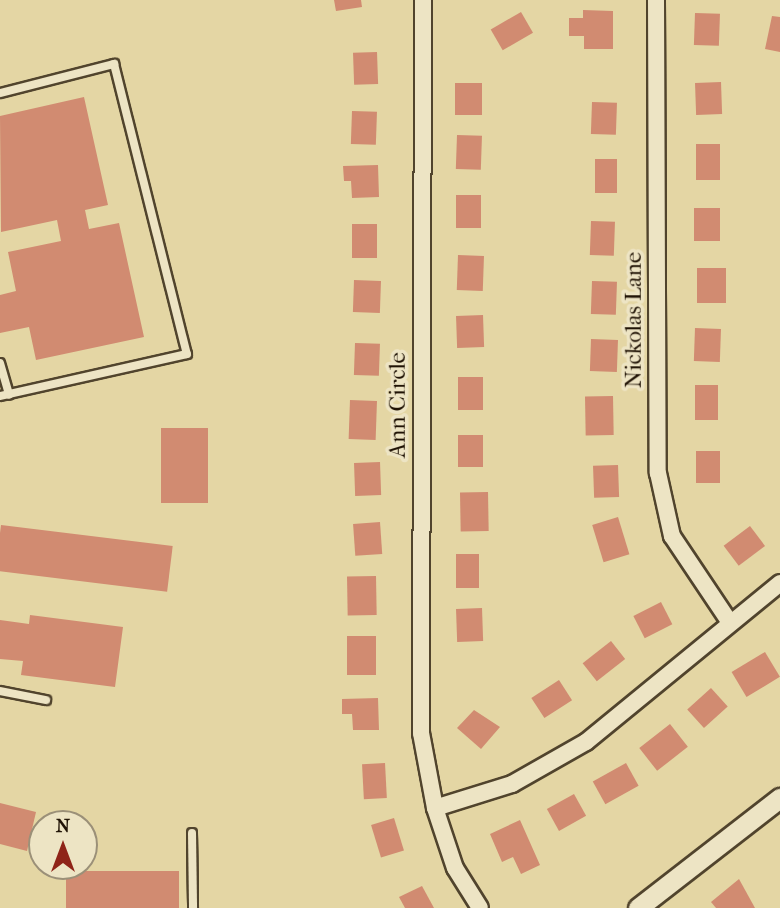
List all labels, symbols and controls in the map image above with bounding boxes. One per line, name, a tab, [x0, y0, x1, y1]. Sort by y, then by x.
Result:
street label: Nickolas Lane	[620, 252, 648, 388]
street label: Ann Circle	[384, 352, 412, 458]
north arrow	[28, 810, 98, 880]
text: N	[56, 815, 70, 837]

